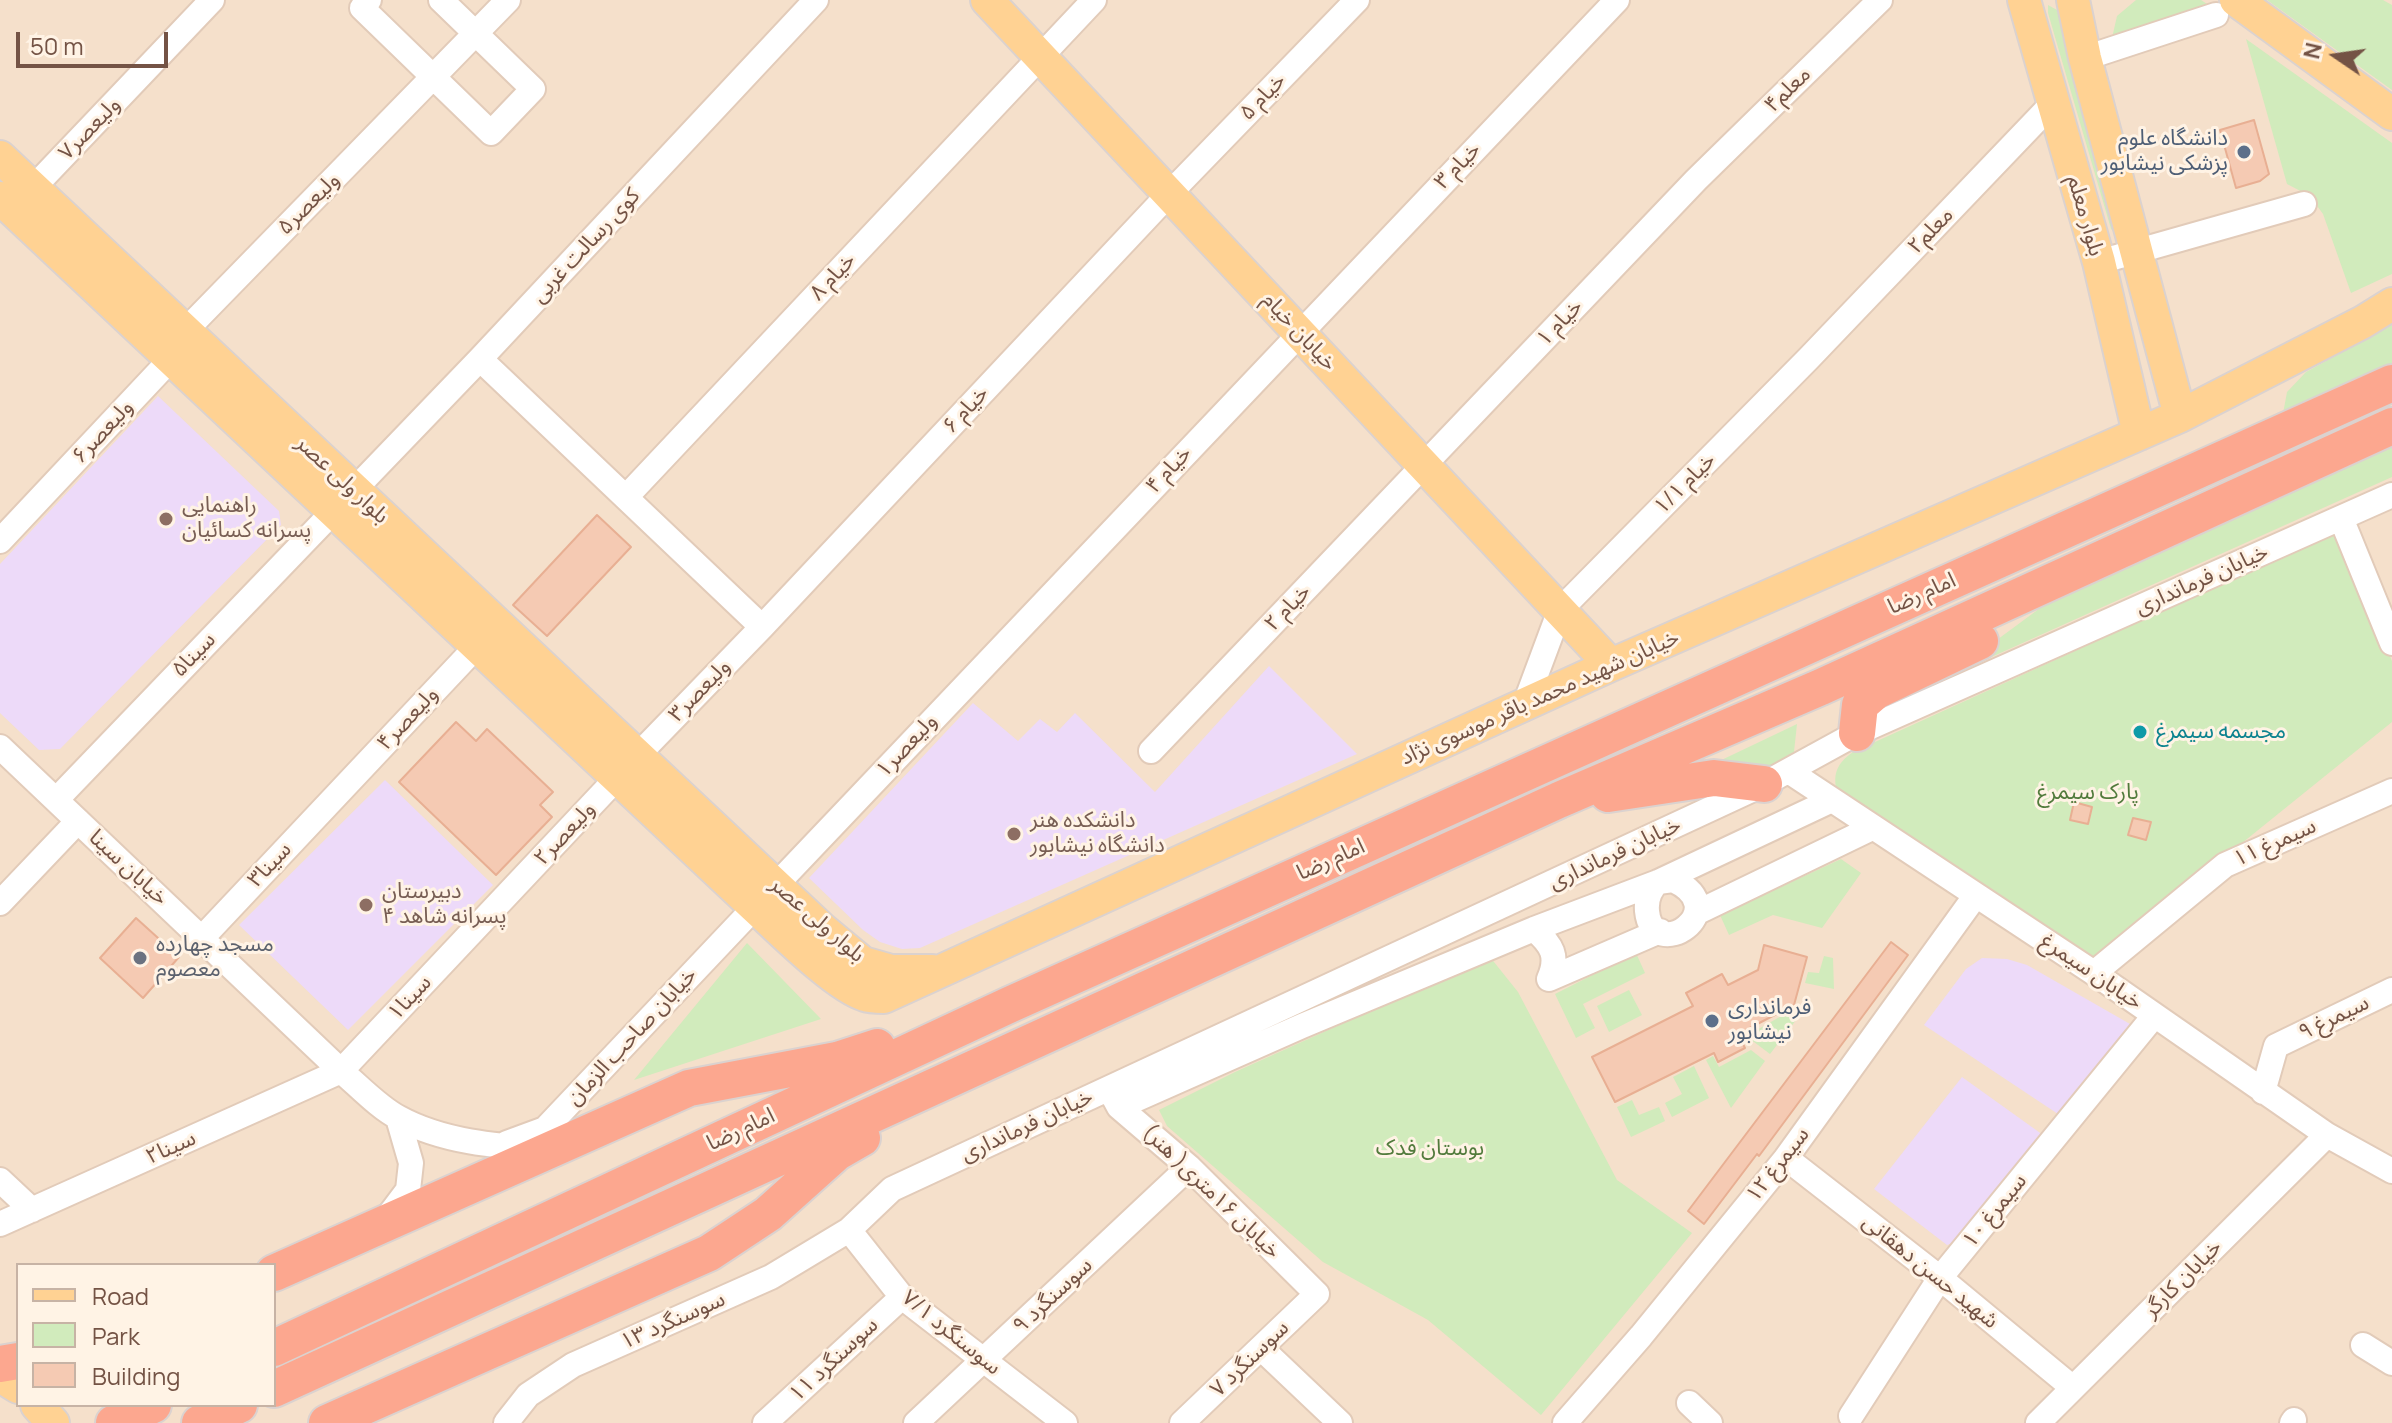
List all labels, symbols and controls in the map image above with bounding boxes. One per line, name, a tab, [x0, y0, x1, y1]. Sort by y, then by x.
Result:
scale bar	[20, 16, 172, 66]
north arrow	[2296, 16, 2376, 96]
text: 50 m	[30, 29, 84, 62]
text: N	[2296, 40, 2329, 62]
street label: معلم۴	[1759, 62, 1817, 118]
street label: خیام ۵	[1234, 68, 1292, 126]
street label: ولیعصر۷	[54, 92, 126, 166]
place label: دانشگاه علوم پزشکی نیشابور	[2101, 126, 2228, 178]
street label: خیام ۳	[1429, 137, 1487, 195]
marker: دانشگاه علوم پزشکی نیشابور	[2235, 143, 2253, 161]
street label: ولیعصر۵	[272, 167, 346, 241]
street label: بلوار معلم	[2061, 173, 2109, 259]
street label: کوی رسالت غربی	[526, 183, 646, 309]
street label: معلم۲	[1903, 202, 1959, 260]
street label: خیام ۸	[805, 248, 861, 306]
street label: خیابان خیام	[1256, 287, 1342, 377]
street label: خیام ۱	[1531, 294, 1589, 352]
street label: خیام ۶	[938, 381, 994, 439]
street label: ولیعصر۶	[67, 395, 139, 469]
street label: بلوار ولی عصر	[290, 430, 394, 530]
street label: خیام ۴	[1141, 441, 1197, 499]
street label: خیام ۱/۱	[1649, 448, 1721, 520]
place label: راهنمایی پسرانه کسائیان	[182, 493, 311, 544]
marker: راهنمایی پسرانه کسائیان	[157, 510, 175, 528]
street label: خیابان فرمانداری	[2131, 539, 2273, 621]
street label: امام رضا	[1884, 567, 1960, 621]
street label: خیام ۲	[1259, 579, 1317, 637]
street label: خیابان شهید محمد باقر موسوی نژاد	[1397, 624, 1683, 772]
street label: سینا۵	[166, 627, 222, 683]
street label: ولیعصر۳	[664, 654, 736, 728]
street label: ولیعصر۴	[372, 682, 444, 756]
street label: ولیعصر۱	[871, 709, 943, 783]
place label: مجسمه سیمرغ	[2156, 719, 2286, 745]
marker: مجسمه سیمرغ	[2131, 723, 2149, 741]
park label: پارک سیمرغ	[2037, 780, 2139, 806]
street label: ولیعصر۲	[529, 797, 601, 871]
place label: دانشکده هنر دانشگاه نیشابور	[1030, 808, 1165, 860]
street label: خیابان فرمانداری	[1545, 812, 1685, 896]
street label: سیمرغ ۱۱	[2230, 813, 2320, 873]
street label: خیابان سینا	[83, 825, 173, 911]
marker: دانشکده هنر دانشگاه نیشابور	[1005, 825, 1023, 843]
street label: امام رضا	[1293, 833, 1369, 887]
street label: سینا۳	[243, 837, 297, 893]
street label: بلوار ولی عصر	[764, 872, 870, 968]
place label: دبیرستان پسرانه شاهد ۴	[382, 879, 507, 930]
marker: دبیرستان پسرانه شاهد ۴	[357, 896, 375, 914]
street label: خیابان سیمرغ	[2035, 928, 2147, 1016]
place label: مسجد چهارده معصوم	[156, 932, 274, 984]
marker: مسجد چهارده معصوم	[131, 949, 149, 967]
street label: خیابان صاحب الزمان	[561, 963, 703, 1111]
street label: سینا۱	[383, 970, 437, 1026]
street label: سیمرغ ۹	[2294, 990, 2374, 1046]
place label: فرمانداری نیشابور	[1728, 995, 1811, 1046]
marker: فرمانداری نیشابور	[1703, 1012, 1721, 1030]
street label: خیابان فرمانداری	[957, 1084, 1097, 1168]
street label: امام رضا	[703, 1103, 779, 1157]
street label: خیابان ۱۶متری( هنر)	[1136, 1119, 1286, 1265]
street label: سیمرغ ۱۲	[1741, 1122, 1815, 1208]
street label: سینا۲	[142, 1125, 200, 1171]
park label: بوستان فدک	[1376, 1136, 1484, 1162]
street label: سیمرغ ۱۰	[1957, 1169, 2033, 1253]
street label: شهید حسن دهقانی	[1857, 1209, 2003, 1335]
street label: خیابان کارگر	[2138, 1234, 2228, 1324]
street label: سوسنگرد ۹	[1008, 1253, 1098, 1339]
legend	[16, 1263, 276, 1407]
text: Road	[92, 1279, 149, 1312]
street label: سوسنگرد ۷/۱	[896, 1285, 1006, 1381]
street label: سوسنگرد ۱۳	[617, 1286, 729, 1356]
street label: سوسنگرد ۱۱	[784, 1312, 884, 1408]
street label: سوسنگرد ۷	[1205, 1315, 1295, 1403]
text: Park	[92, 1319, 140, 1352]
text: Building	[92, 1359, 180, 1392]

